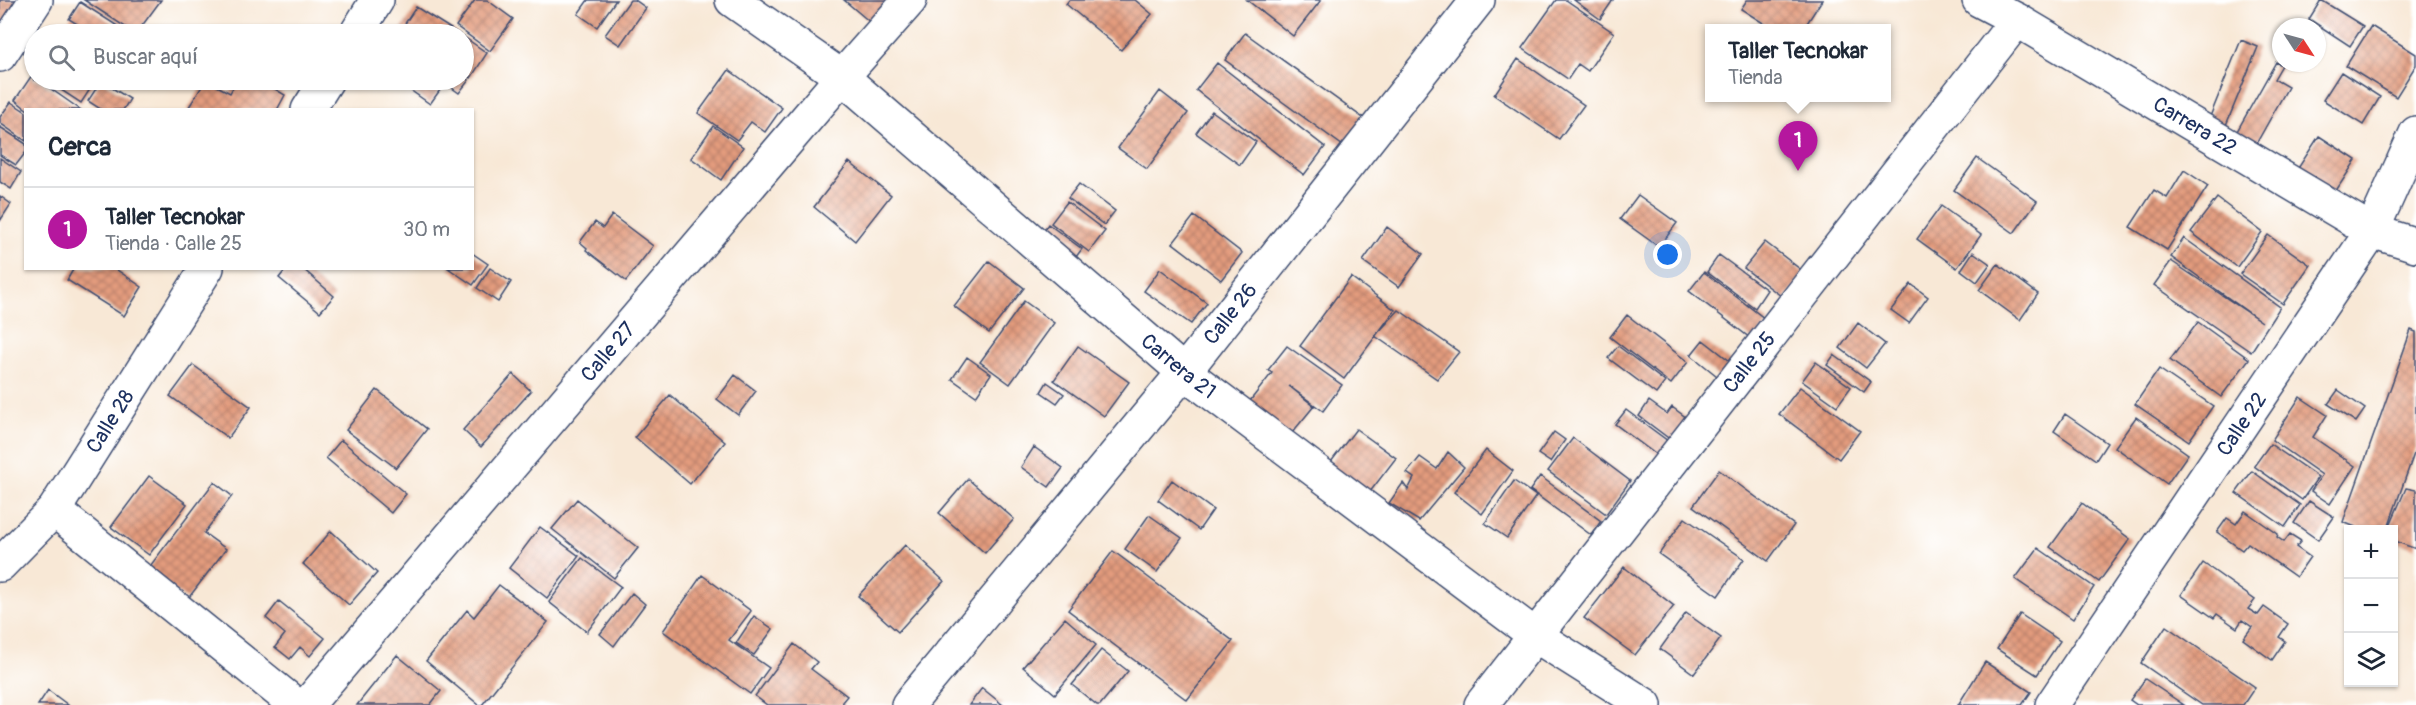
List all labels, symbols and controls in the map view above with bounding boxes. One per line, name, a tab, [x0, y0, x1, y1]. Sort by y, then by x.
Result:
north arrow	[2272, 18, 2326, 72]
search box	[24, 24, 474, 90]
popup	[1705, 24, 1891, 102]
text: Taller Tecnokar	[1728, 37, 1868, 65]
icon: search	[45, 41, 78, 74]
text: Buscar aquí	[93, 43, 198, 71]
text: Tienda	[1728, 65, 1783, 90]
street label: Carrera 22	[2148, 91, 2242, 162]
pin: 1	[1778, 122, 1818, 171]
text: Cerca	[48, 131, 111, 163]
text: Taller Tecnokar	[105, 203, 245, 231]
text: 1	[64, 217, 71, 242]
text: 30 m	[403, 217, 450, 242]
text: Tienda · Calle 25	[105, 231, 242, 256]
your location	[1653, 240, 1682, 269]
street label: Calle 26	[1198, 277, 1263, 350]
street label: Calle 27	[575, 317, 641, 388]
street label: Calle 25	[1717, 327, 1782, 399]
street label: Carrera 21	[1135, 328, 1221, 405]
street label: Calle 28	[80, 385, 141, 458]
street label: Calle 22	[2211, 387, 2273, 461]
map controls	[2344, 525, 2398, 687]
button: +	[2344, 525, 2398, 579]
button: −	[2344, 579, 2398, 633]
button: layers	[2344, 633, 2398, 687]

